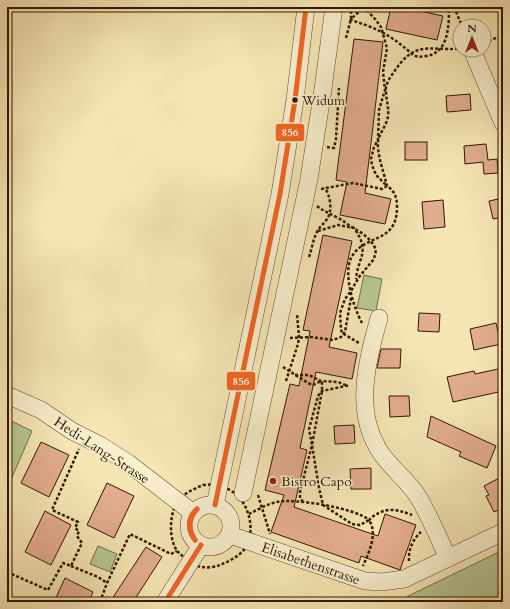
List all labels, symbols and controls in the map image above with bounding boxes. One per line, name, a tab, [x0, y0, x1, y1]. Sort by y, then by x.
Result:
north arrow	[452, 18, 492, 58]
text: N	[467, 21, 477, 36]
place label: Widum	[301, 92, 345, 110]
marker: Widum	[290, 95, 300, 105]
line badge: 856	[275, 123, 305, 142]
text: 856	[282, 125, 299, 140]
line badge: 856	[226, 371, 256, 391]
text: 856	[233, 374, 250, 389]
street label: Hedi-Lang-Strasse	[50, 412, 153, 488]
place label: Bistro Capo	[281, 472, 352, 491]
marker: Bistro Capo	[268, 476, 278, 486]
street label: Elisabethenstrasse	[259, 538, 363, 589]

